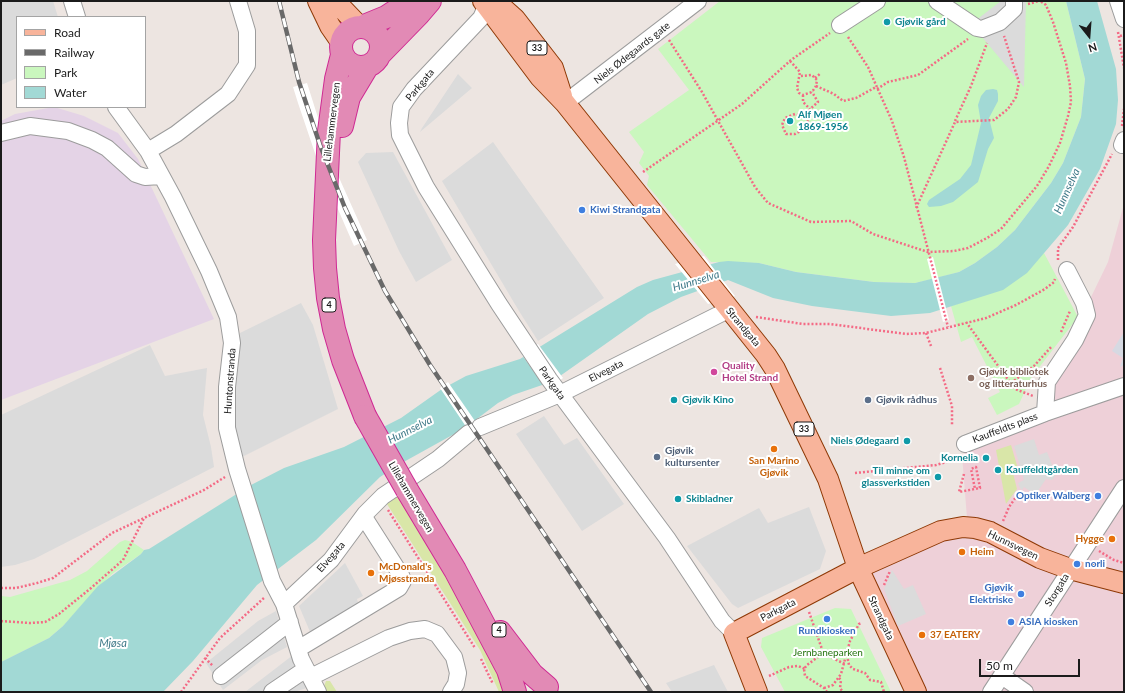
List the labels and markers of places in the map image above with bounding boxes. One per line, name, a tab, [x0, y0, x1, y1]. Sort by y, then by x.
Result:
place label: Gjøvik gård	[895, 16, 946, 28]
marker: Gjøvik gård	[882, 17, 892, 27]
place label: Alf Mjøen 1869-1956	[798, 109, 848, 132]
marker: Alf Mjøen 1869-1956	[785, 116, 795, 126]
place label: Kiwi Strandgata	[590, 204, 661, 216]
marker: Kiwi Strandgata	[577, 205, 587, 215]
place label: Quality Hotel Strand	[722, 360, 778, 384]
place label: Gjøvik bibliotek og litteraturhus	[979, 366, 1049, 390]
marker: Quality Hotel Strand	[709, 367, 719, 377]
marker: Gjøvik bibliotek og litteraturhus	[966, 373, 976, 383]
place label: Gjøvik Kino	[682, 394, 734, 406]
place label: Gjøvik rådhus	[876, 394, 937, 406]
marker: Gjøvik Kino	[669, 395, 679, 405]
marker: Gjøvik rådhus	[863, 395, 873, 405]
place label: Niels Ødegaard	[830, 435, 899, 447]
marker: Niels Ødegaard	[902, 436, 912, 446]
marker: San Marino Gjøvik	[769, 444, 779, 454]
place label: Gjøvik kultursenter	[665, 445, 720, 468]
marker: Gjøvik kultursenter	[652, 452, 662, 462]
place label: Kornelia	[941, 452, 978, 464]
marker: Kornelia	[981, 453, 991, 463]
place label: San Marino Gjøvik	[749, 455, 799, 478]
place label: Kauffeldtgården	[1006, 464, 1078, 476]
place label: Til minne om glassverkstiden	[861, 465, 930, 488]
marker: Kauffeldtgården	[993, 465, 1003, 475]
marker: Til minne om glassverkstiden	[933, 472, 943, 482]
place label: Optiker Walberg	[1016, 490, 1090, 502]
marker: Optiker Walberg	[1093, 491, 1103, 501]
place label: Skibladner	[686, 493, 733, 505]
marker: Skibladner	[673, 494, 683, 504]
place label: Hygge	[1075, 533, 1104, 545]
marker: Hygge	[1107, 534, 1117, 544]
place label: Heim	[970, 546, 994, 558]
marker: Heim	[957, 547, 967, 557]
place label: norli	[1085, 558, 1105, 570]
marker: norli	[1072, 559, 1082, 569]
place label: McDonald's Mjøsstranda	[379, 561, 434, 584]
marker: McDonald's Mjøsstranda	[366, 568, 376, 578]
place label: Gjøvik Elektriske	[969, 582, 1013, 606]
marker: Gjøvik Elektriske	[1016, 589, 1026, 599]
marker: Rundkiosken	[822, 614, 832, 624]
place label: ASIA kiosken	[1019, 616, 1078, 628]
marker: ASIA kiosken	[1006, 617, 1016, 627]
place label: Rundkiosken	[798, 625, 856, 637]
place label: 37 EATERY	[930, 629, 980, 641]
marker: 37 EATERY	[917, 630, 927, 640]

